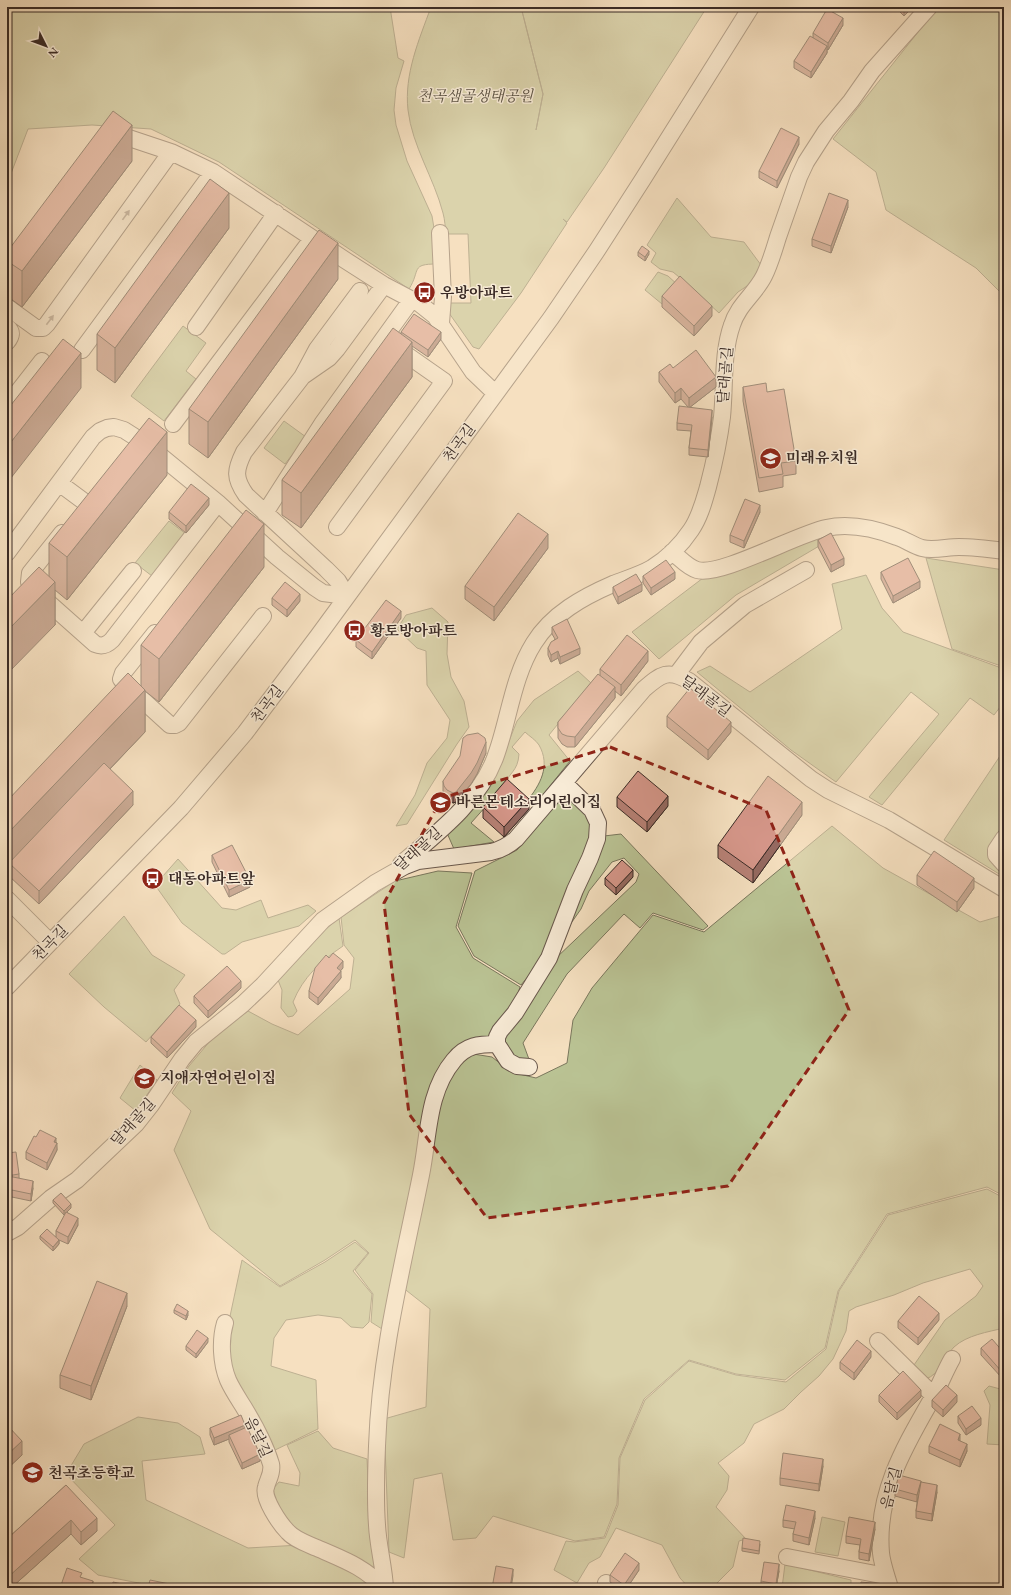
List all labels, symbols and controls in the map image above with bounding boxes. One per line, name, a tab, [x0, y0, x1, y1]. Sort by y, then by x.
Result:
north arrow	[26, 26, 66, 66]
text: N	[45, 45, 62, 61]
park label: 천곡샘골생태공원	[417, 86, 534, 105]
one-way arrow	[122, 209, 130, 220]
bus stop icon: 우방아파트	[411, 280, 437, 306]
place label: 우방아파트	[440, 283, 513, 302]
one-way arrow	[46, 315, 54, 326]
street label: 달래골길	[713, 345, 736, 405]
street label: 천곡길	[438, 420, 479, 466]
school or university icon: 미래유치원	[758, 445, 784, 471]
place label: 미래유치원	[786, 448, 858, 467]
bus stop icon: 황토방아파트	[342, 618, 368, 644]
place label: 황토방아파트	[370, 621, 457, 640]
street label: 달래골길	[677, 671, 735, 721]
street label: 천곡길	[246, 681, 287, 727]
school or university icon: 바른몬테소리어린이집	[428, 789, 454, 815]
place label: 바른몬테소리어린이집	[456, 792, 601, 811]
street label: 달래골길	[390, 822, 446, 875]
bus stop icon: 대동아파트앞	[140, 866, 166, 892]
place label: 대동아파트앞	[168, 869, 255, 888]
street label: 천곡길	[28, 920, 72, 965]
school or university icon: 지애자연어린이집	[132, 1065, 158, 1091]
place label: 지애자연어린이집	[160, 1068, 276, 1087]
street label: 달래골길	[106, 1094, 159, 1150]
street label: 음달길	[241, 1413, 276, 1461]
school or university icon: 천곡초등학교	[20, 1460, 46, 1486]
place label: 천곡초등학교	[48, 1463, 135, 1482]
street label: 음달길	[876, 1464, 905, 1511]

